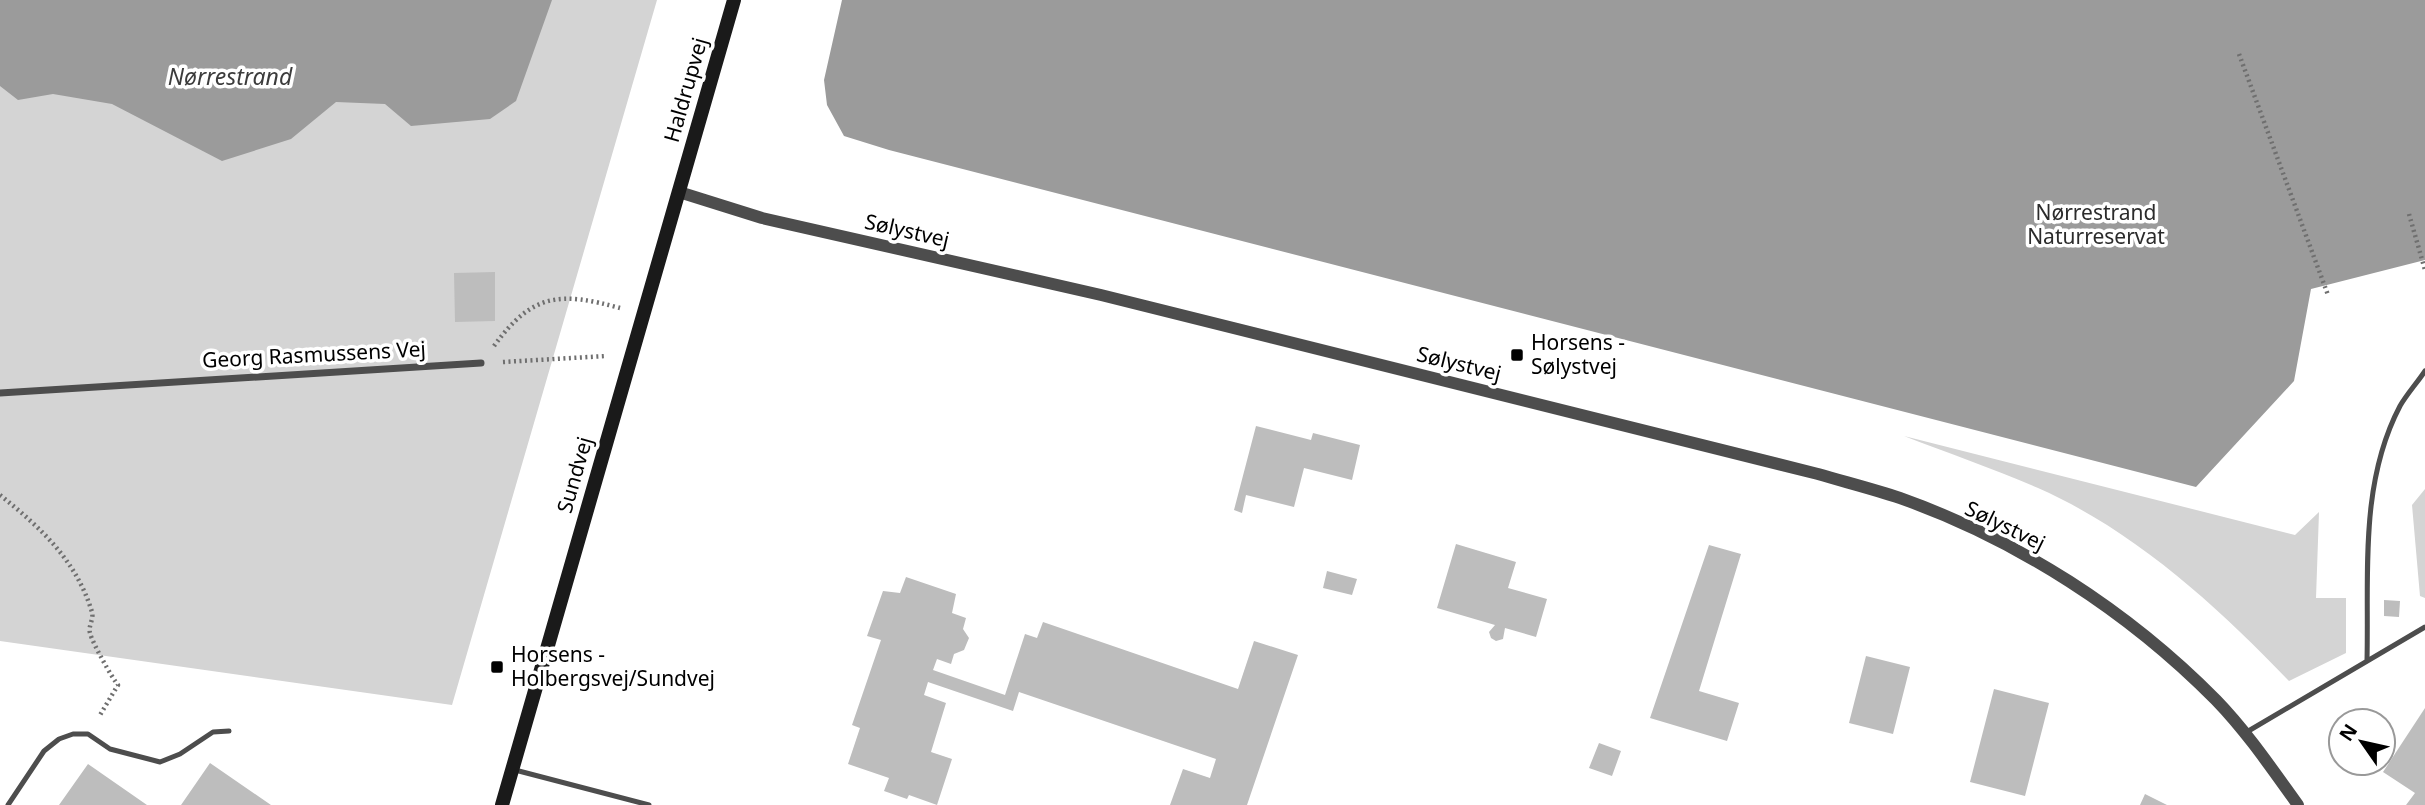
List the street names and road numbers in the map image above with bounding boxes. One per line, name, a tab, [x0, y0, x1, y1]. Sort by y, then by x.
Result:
street label: Haldrupvej	[657, 34, 713, 145]
street label: Sølystvej	[862, 207, 952, 253]
street label: Georg Rasmussens Vej	[201, 334, 427, 374]
street label: Sølystvej	[1414, 339, 1504, 387]
street label: Sundvej	[550, 433, 598, 516]
street label: Sølystvej	[1961, 494, 2050, 557]

